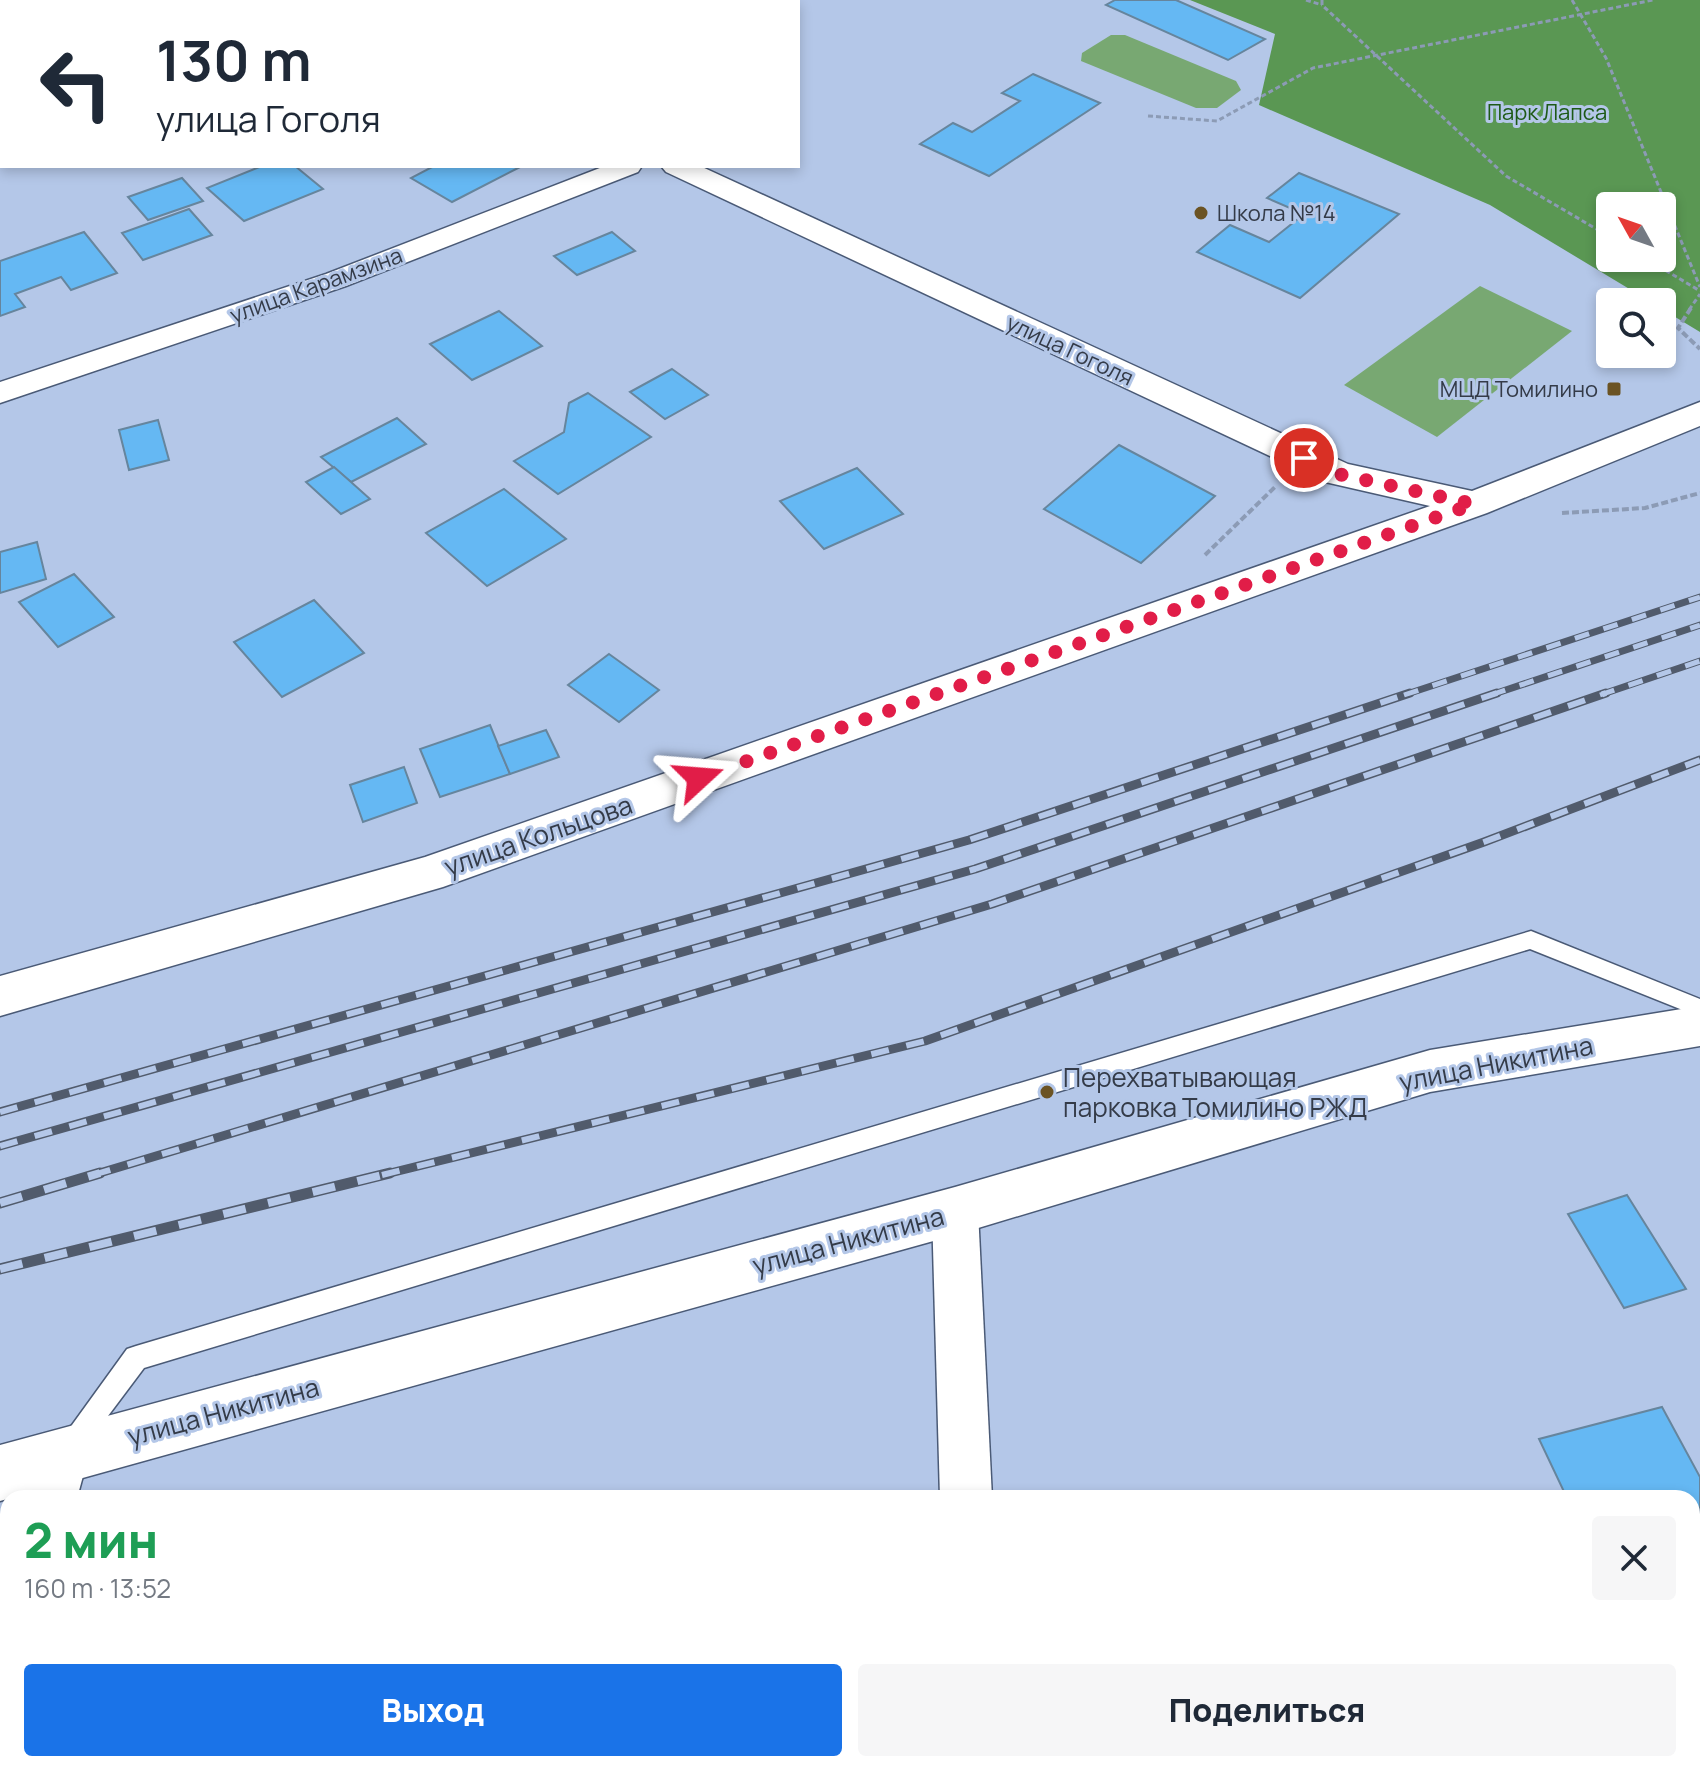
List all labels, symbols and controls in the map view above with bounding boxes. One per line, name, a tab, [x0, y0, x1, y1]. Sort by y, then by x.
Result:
text: 130 m	[156, 21, 312, 98]
icon: left	[24, 32, 128, 136]
text: улица Гоголя	[156, 94, 381, 143]
park label: Парк Лапса	[1487, 97, 1607, 127]
north arrow	[1596, 192, 1676, 272]
map controls	[1596, 192, 1676, 368]
place label: Школа №14	[1217, 198, 1336, 228]
marker: Школа №14	[1192, 204, 1210, 222]
street label: улица Карамзина	[226, 240, 406, 330]
button: search	[1596, 288, 1676, 368]
street label: улица Гоголя	[1001, 307, 1139, 393]
place label: МЦД Томилино	[1440, 374, 1598, 404]
marker: МЦД Томилино	[1605, 380, 1623, 398]
pin	[1270, 424, 1338, 492]
icon: arrive	[1282, 436, 1326, 480]
position arrow	[657, 736, 741, 820]
street label: улица Кольцова	[439, 786, 637, 884]
street label: улица Никитина	[1396, 1027, 1596, 1099]
place label: Перехватывающая парковка Томилино РЖД	[1063, 1059, 1367, 1125]
marker: Перехватывающая парковка Томилино РЖД	[1038, 1083, 1056, 1101]
street label: улица Никитина	[748, 1197, 948, 1283]
street label: улица Никитина	[123, 1368, 323, 1454]
text: 2 мин	[24, 1507, 158, 1572]
button: close	[1592, 1516, 1676, 1600]
text: 160 m · 13:52	[24, 1570, 171, 1606]
button: Выход	[24, 1664, 842, 1756]
button: Поделиться	[858, 1664, 1676, 1756]

